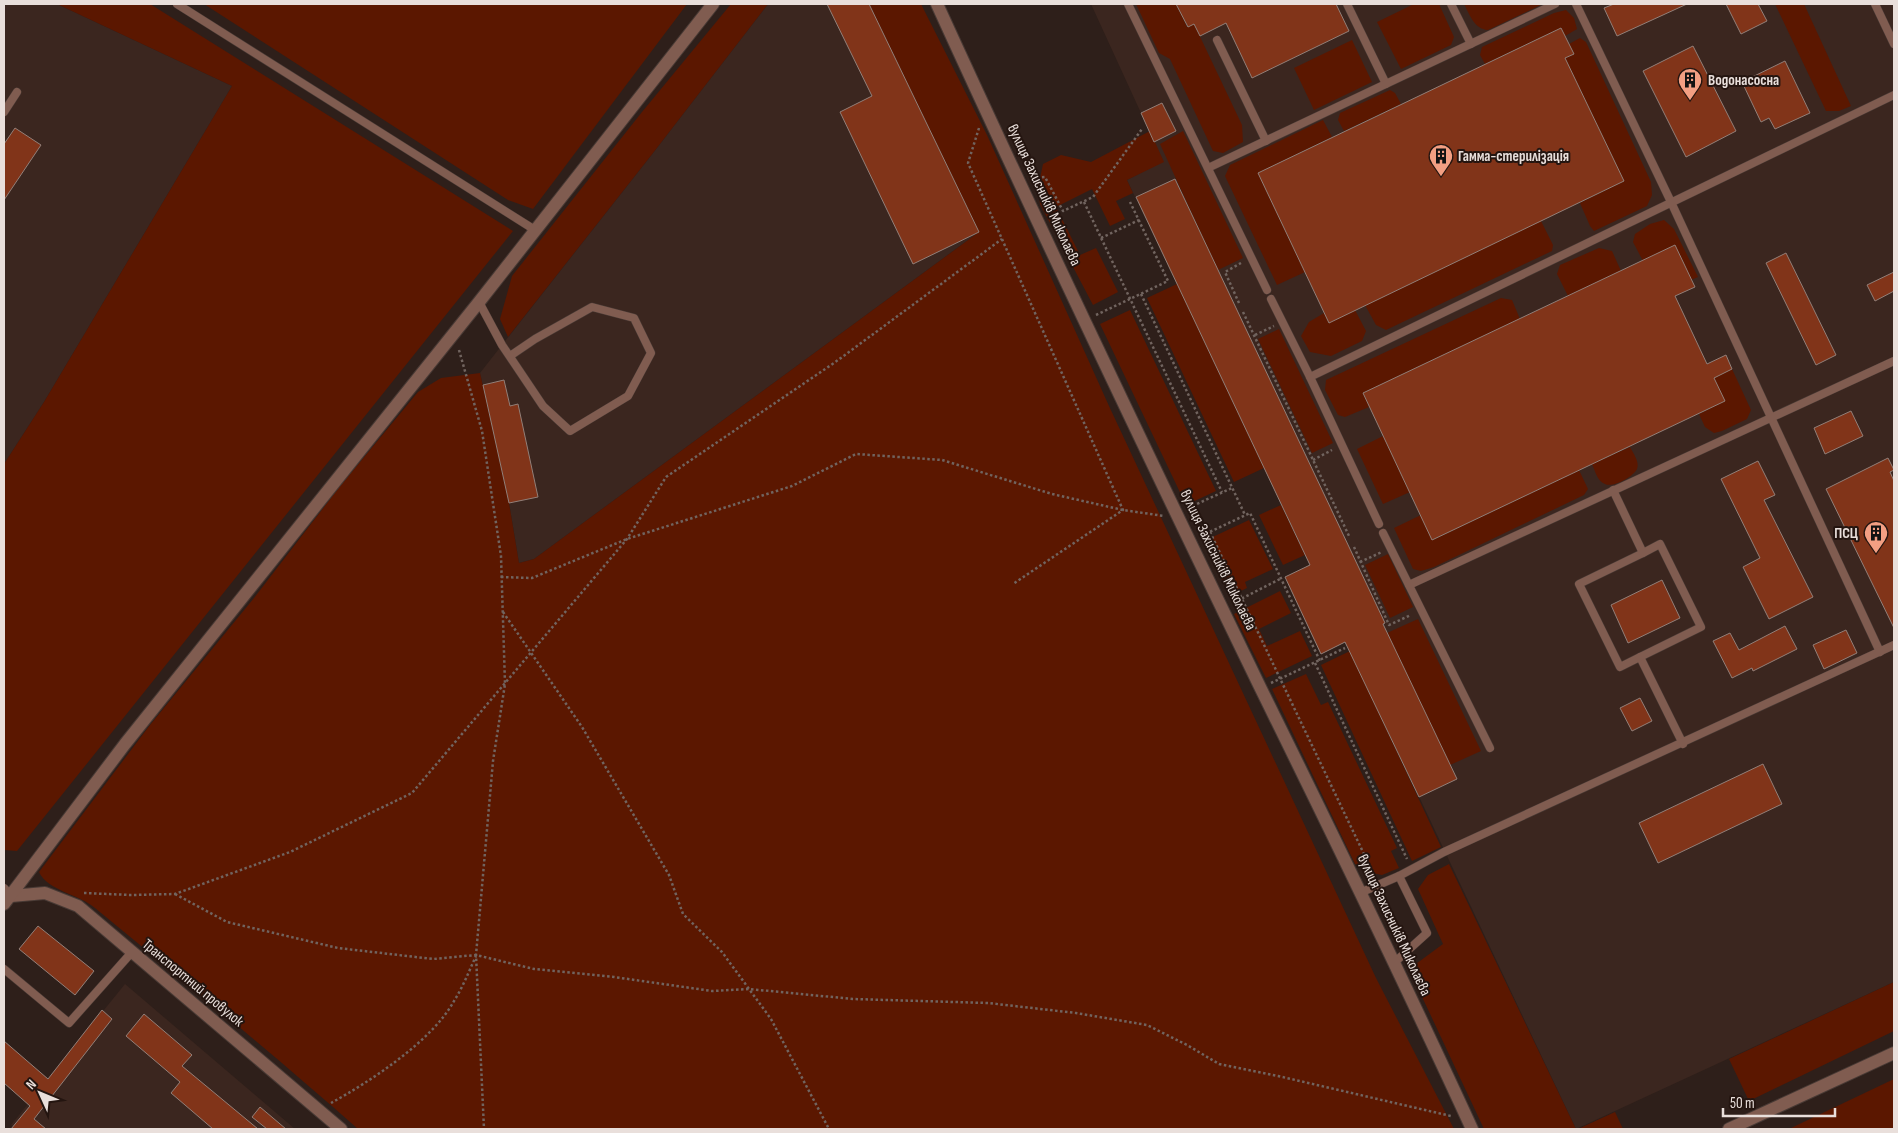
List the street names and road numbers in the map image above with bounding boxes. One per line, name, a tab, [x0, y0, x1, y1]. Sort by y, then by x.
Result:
street label: вулиця Захисників Миколаєва	[1003, 121, 1085, 269]
street label: вулиця Захисників Миколаєва	[1176, 487, 1260, 634]
street label: вулиця Захисників Миколаєва	[1353, 851, 1435, 999]
street label: Транспортний провулок	[138, 935, 248, 1031]

